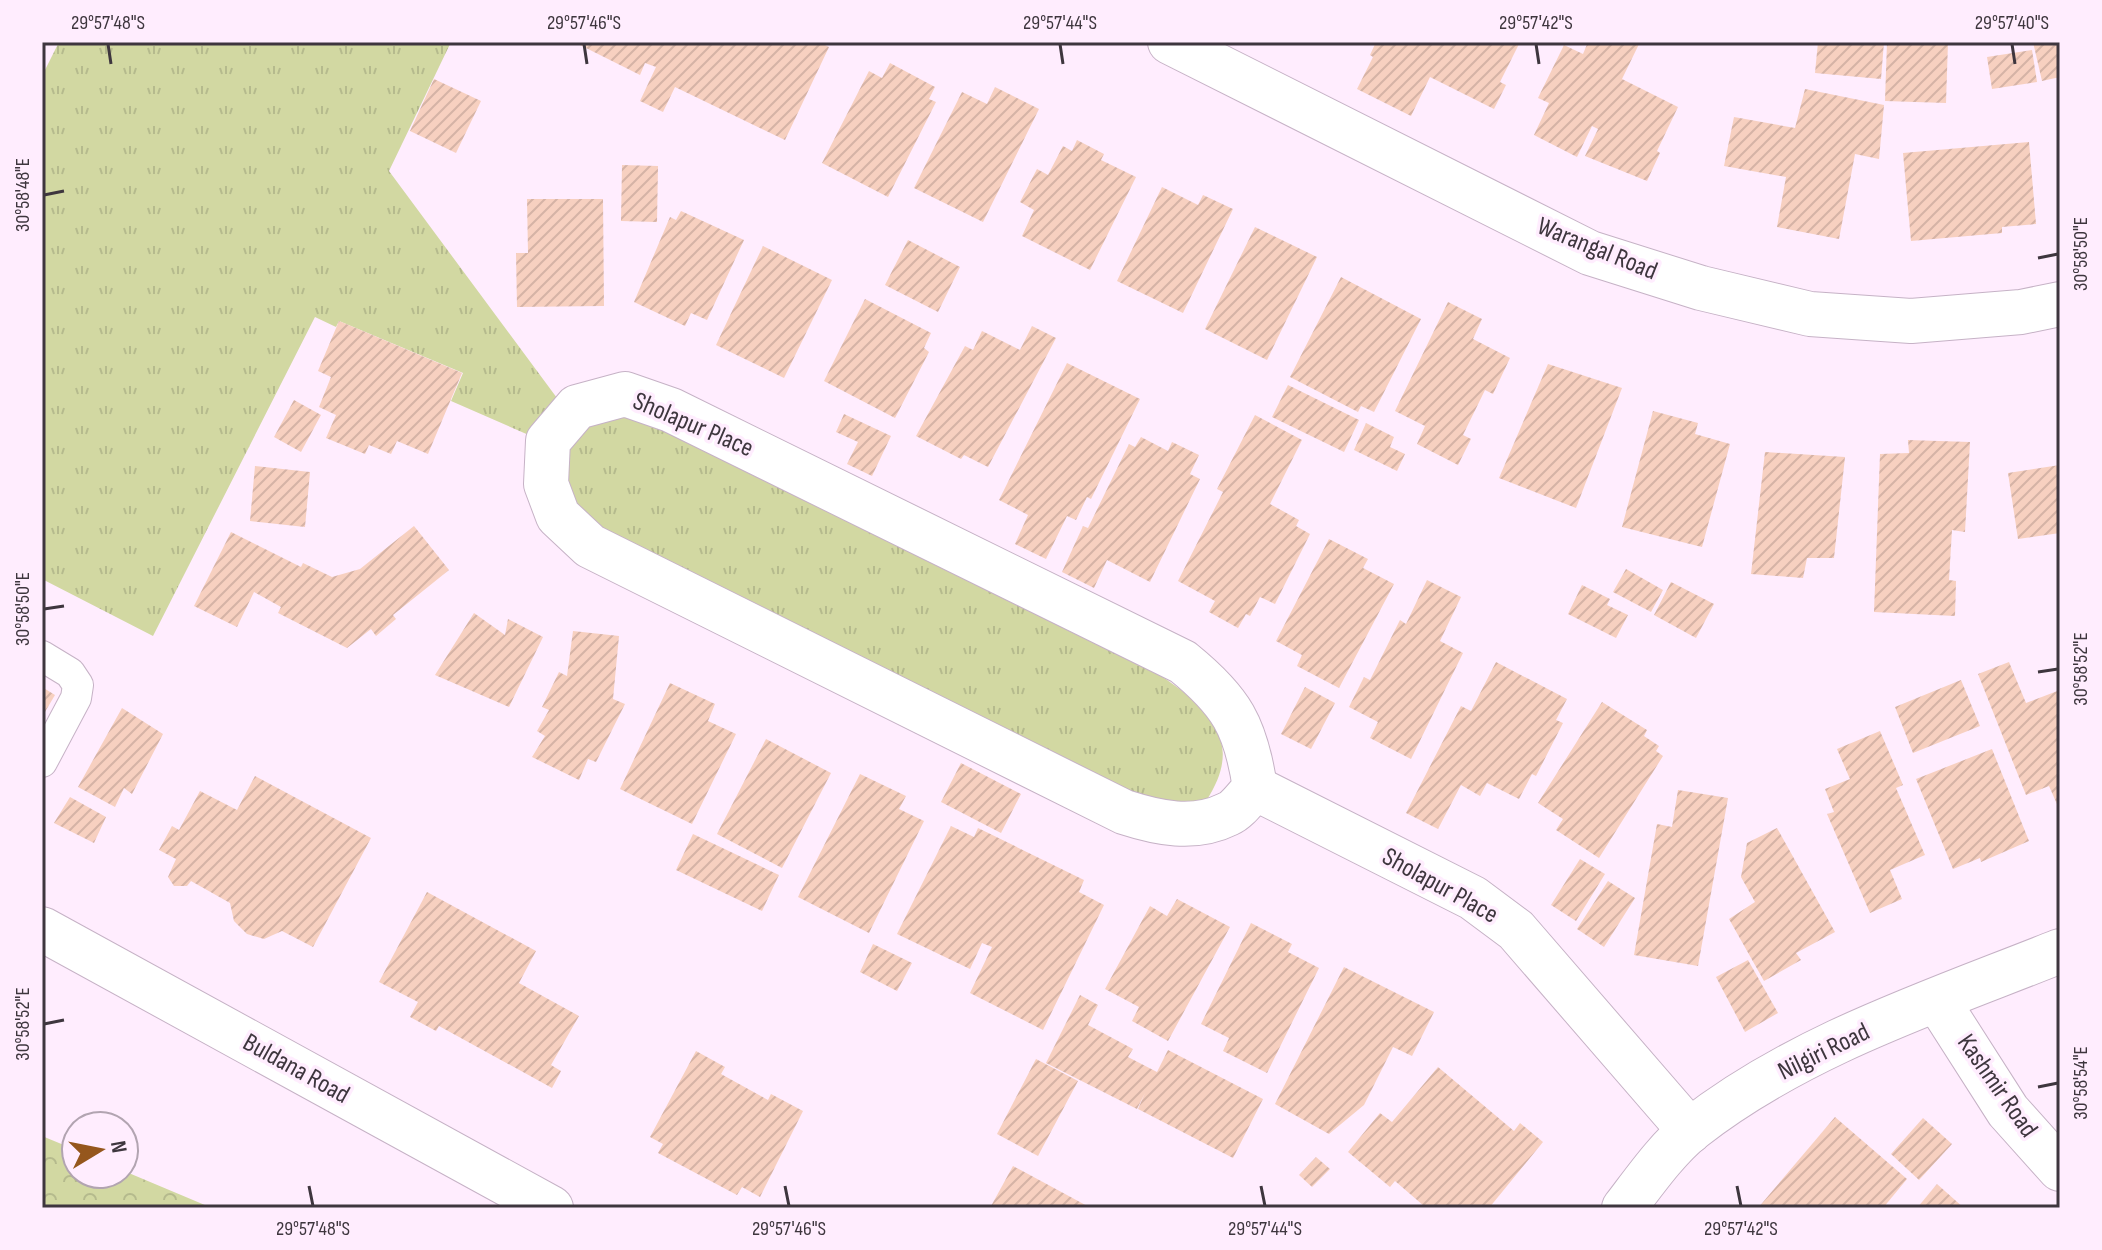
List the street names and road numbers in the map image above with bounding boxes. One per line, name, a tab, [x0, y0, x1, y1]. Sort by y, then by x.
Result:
street label: Warangal Road	[1532, 211, 1662, 287]
street label: Sholapur Place	[628, 386, 758, 464]
street label: Sholapur Place	[1377, 841, 1503, 931]
street label: Nilgiri Road	[1773, 1017, 1875, 1087]
street label: Buldana Road	[237, 1027, 355, 1111]
street label: Kashmir Road	[1950, 1029, 2044, 1143]

